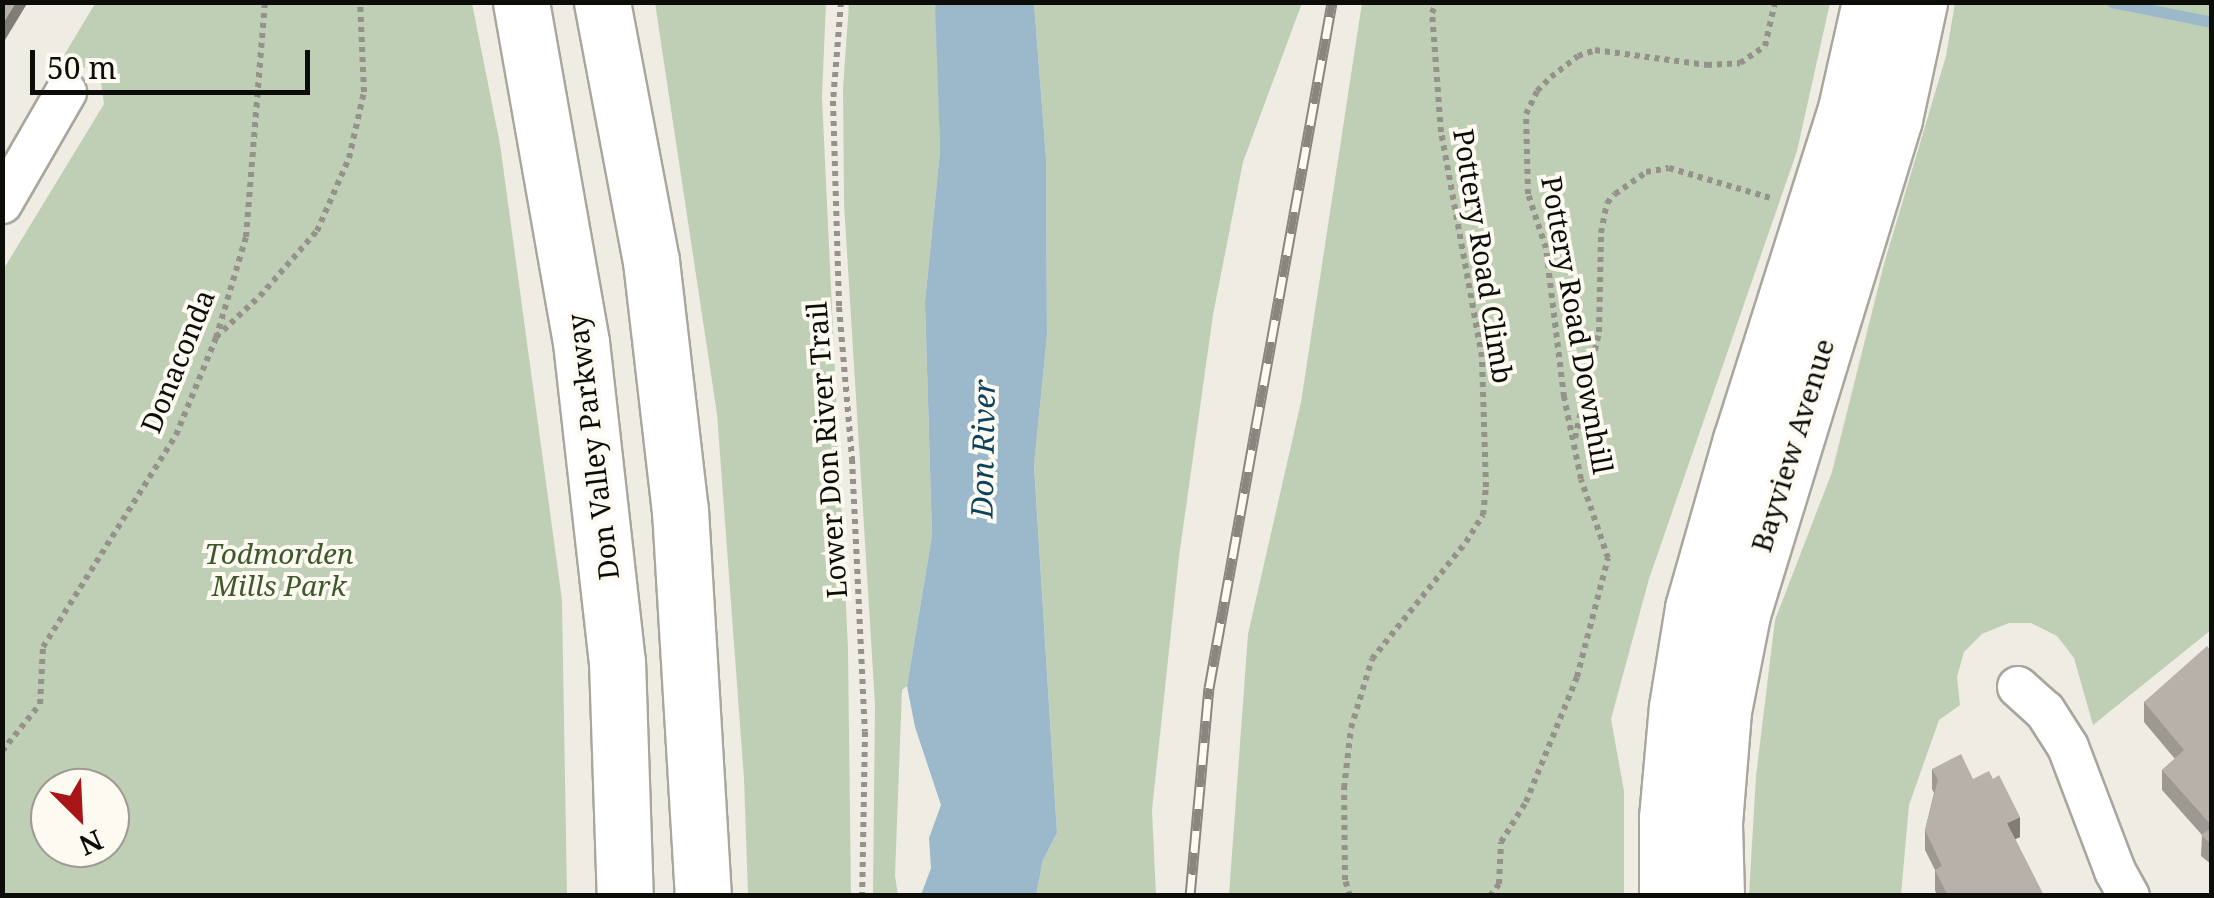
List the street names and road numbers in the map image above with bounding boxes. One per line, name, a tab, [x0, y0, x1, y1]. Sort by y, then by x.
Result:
street label: Pottery Road Climb	[1447, 126, 1521, 386]
street label: Pottery Road Downhill	[1535, 174, 1621, 476]
street label: Donaconda	[133, 285, 221, 437]
street label: Lower Don River Trail	[799, 301, 853, 599]
street label: Don Valley Parkway	[559, 312, 625, 582]
street label: Bayview Avenue	[1744, 334, 1840, 556]

